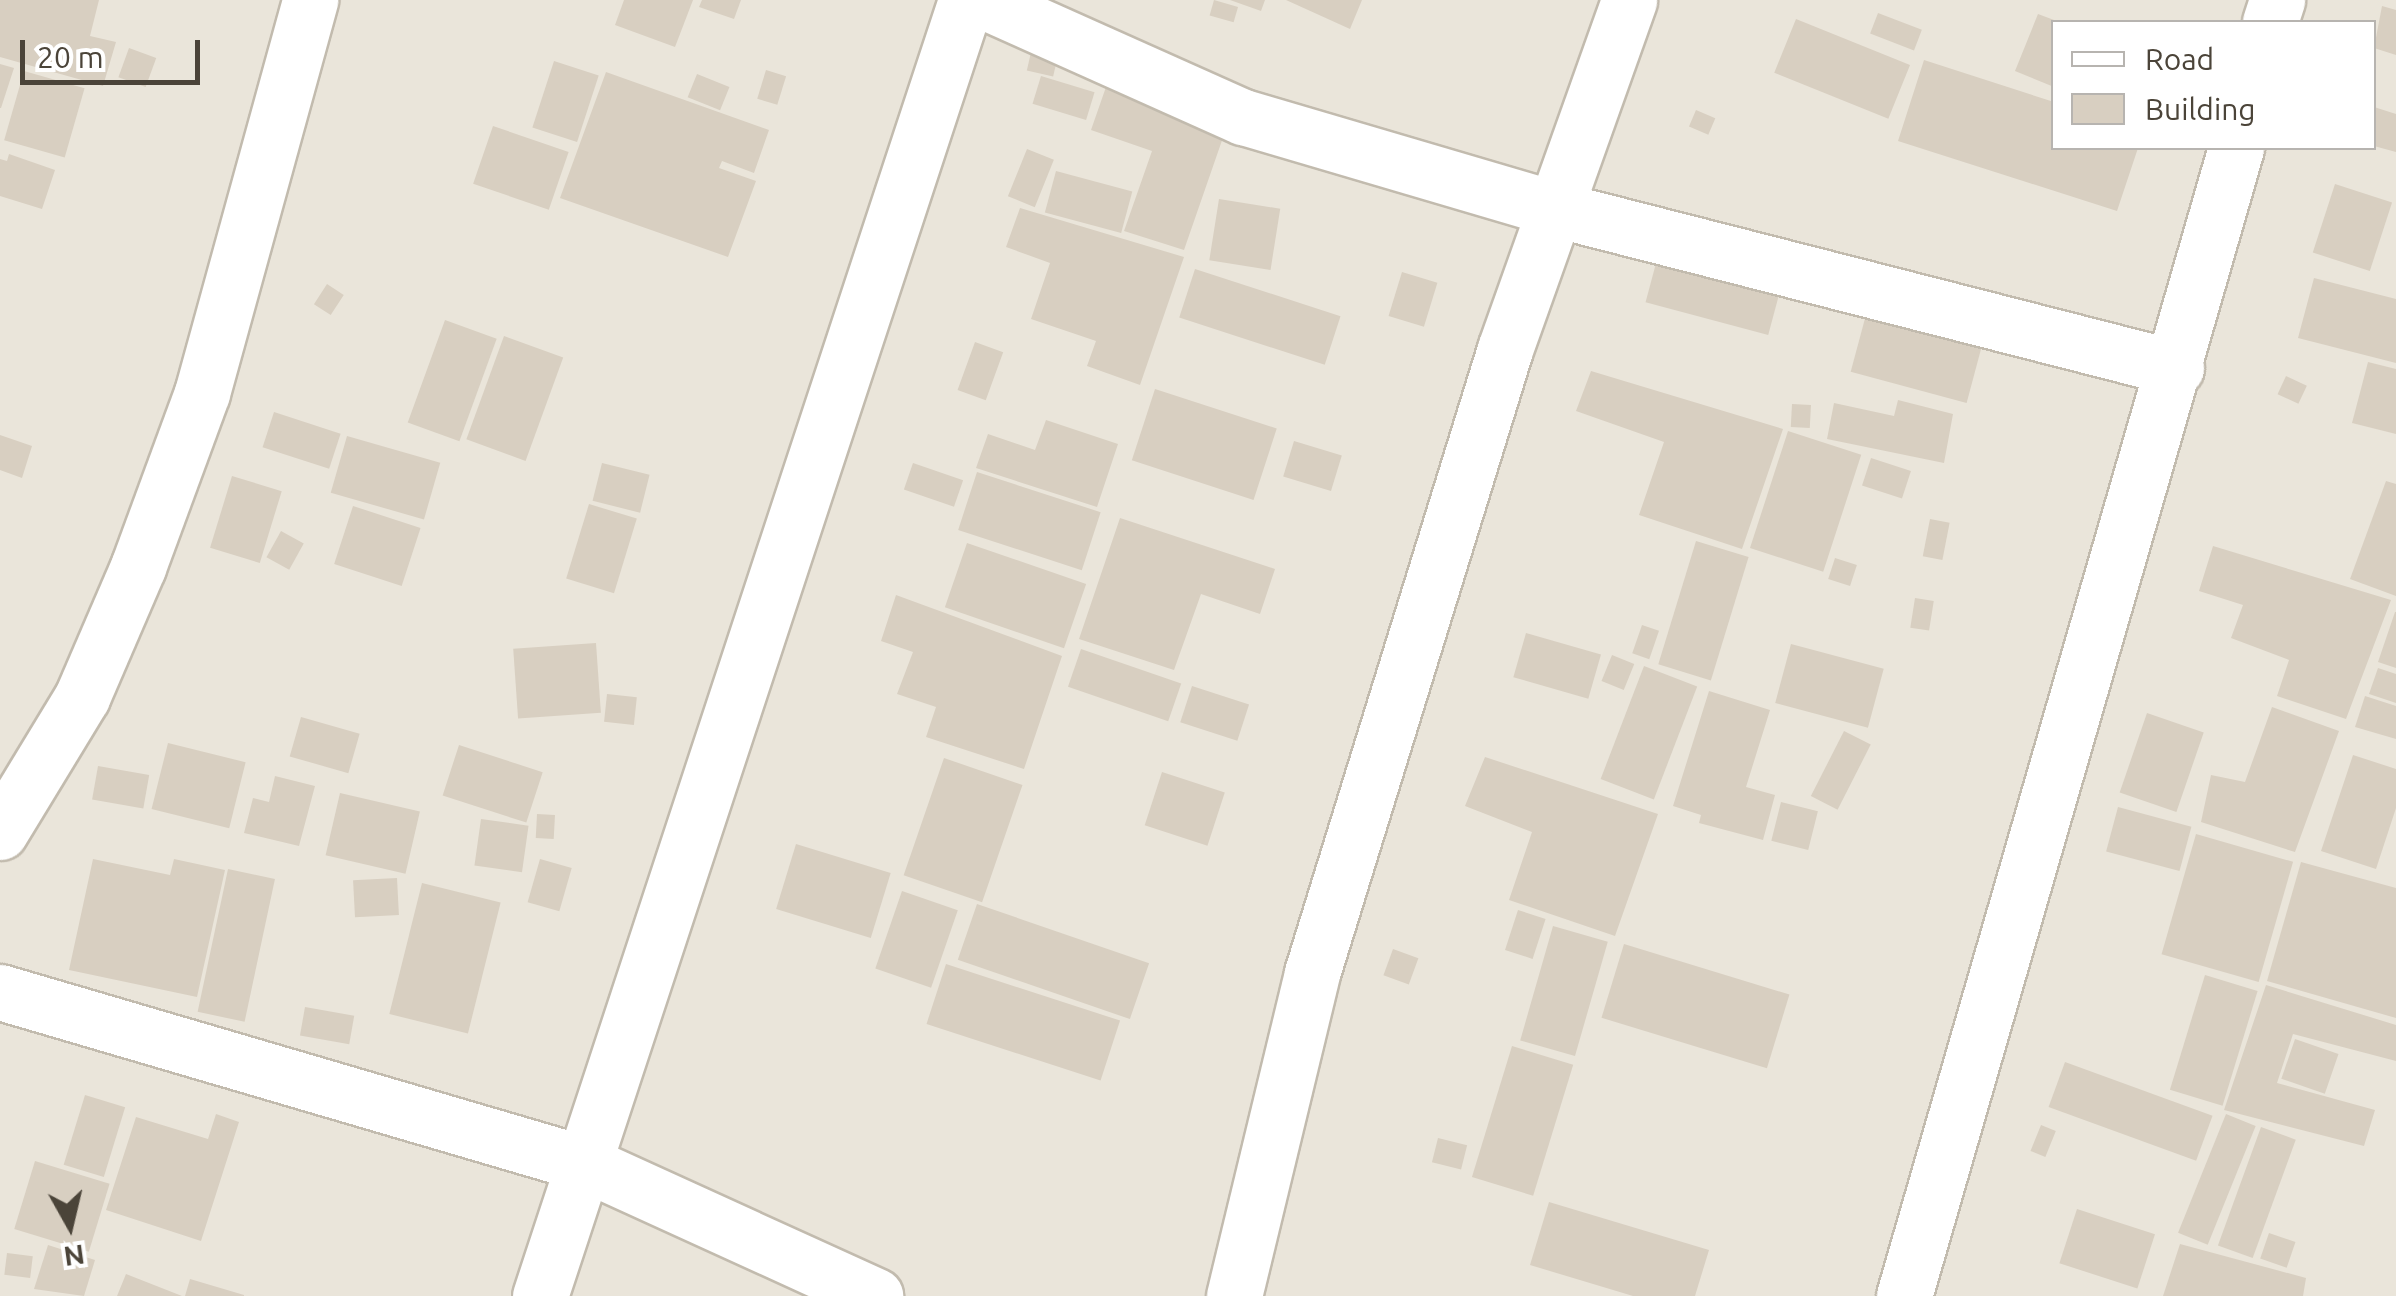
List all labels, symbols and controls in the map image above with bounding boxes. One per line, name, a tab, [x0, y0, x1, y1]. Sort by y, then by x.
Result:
scale bar	[25, 20, 205, 82]
legend	[2051, 20, 2376, 150]
text: 20 m	[37, 40, 104, 74]
text: Road	[2145, 42, 2214, 76]
text: Building	[2145, 92, 2256, 126]
north arrow	[20, 1176, 120, 1276]
text: N	[62, 1239, 87, 1273]

